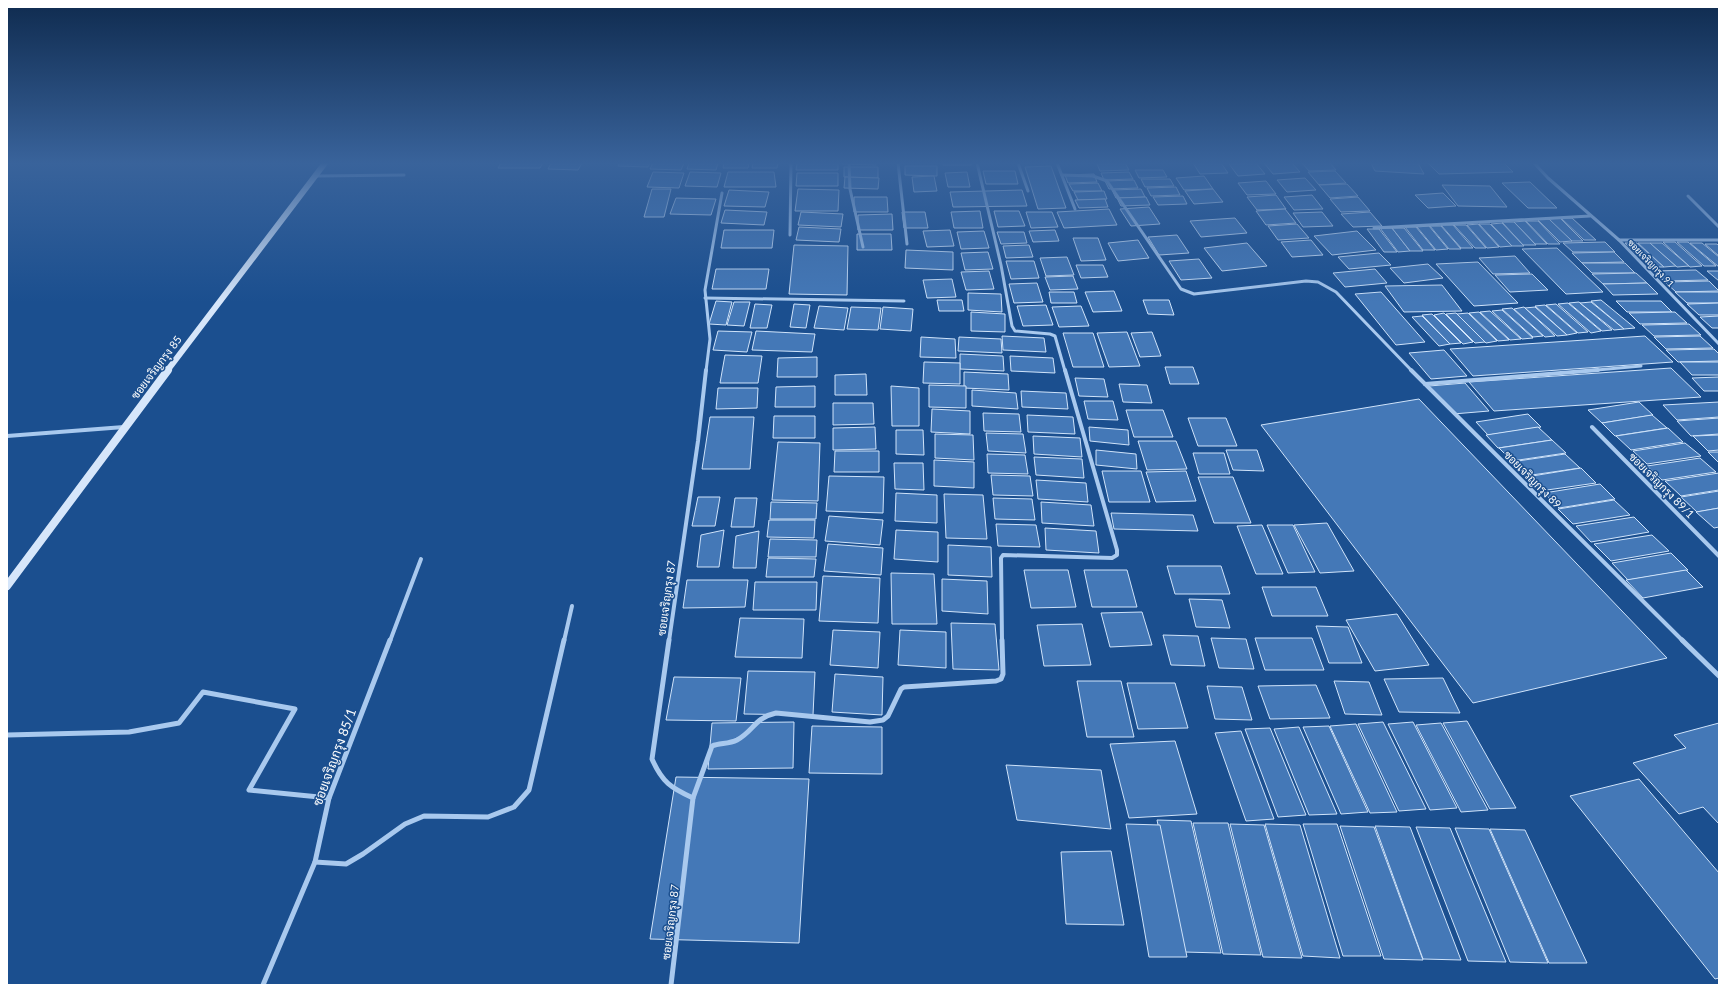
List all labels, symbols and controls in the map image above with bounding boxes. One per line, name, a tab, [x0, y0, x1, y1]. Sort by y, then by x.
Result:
street label: ซอยเจริญกรุง 91	[1625, 237, 1676, 290]
street label: ซอยเจริญกรุง 85	[128, 333, 186, 403]
street label: ซอยเจริญกรุง 89	[1500, 448, 1564, 512]
street label: ซอยเจริญกรุง 89/1	[1624, 450, 1697, 523]
street label: ซอยเจริญกรุง 87	[654, 560, 681, 637]
street label: ซอยเจริญกรุง 85/1	[309, 706, 361, 809]
street label: ซอยเจริญกรุง 87	[659, 884, 684, 961]

